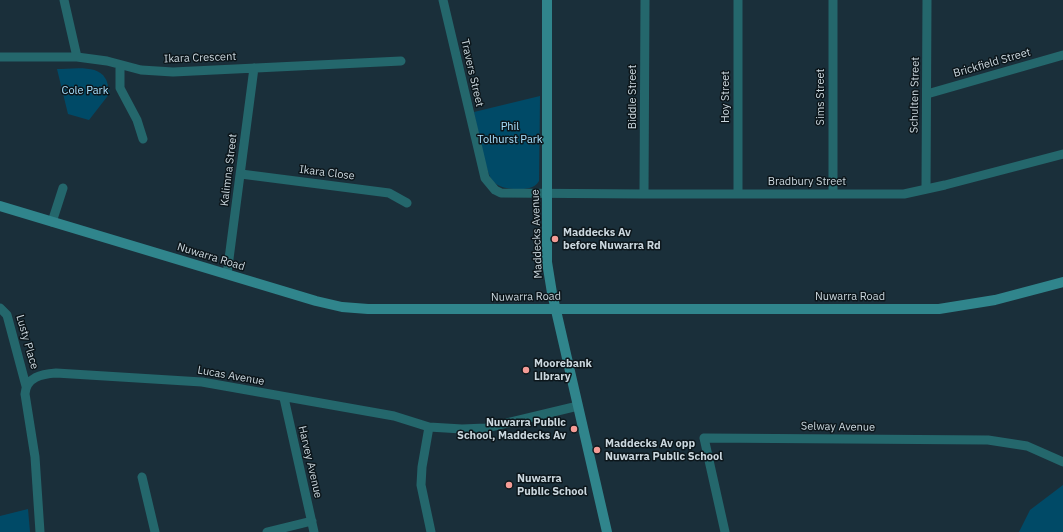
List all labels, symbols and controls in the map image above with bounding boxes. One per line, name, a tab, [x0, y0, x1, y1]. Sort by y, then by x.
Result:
street label: Travers Street	[458, 38, 486, 108]
street label: Brickfield Street	[952, 46, 1032, 80]
street label: Ikara Crescent	[164, 50, 236, 66]
street label: Schulten Street	[908, 57, 922, 133]
street label: Biddle Street	[626, 65, 640, 129]
street label: Sims Street	[814, 69, 828, 125]
street label: Hoy Street	[719, 71, 733, 123]
park label: Cole Park	[62, 84, 108, 98]
park label: Phil Tolhurst Park	[477, 120, 543, 146]
street label: Kalimna Street	[218, 133, 240, 207]
street label: Ikara Close	[298, 163, 356, 183]
street label: Bradbury Street	[768, 175, 846, 189]
street label: Maddecks Avenue	[529, 189, 545, 279]
place label: Maddecks Av before Nuwarra Rd	[563, 226, 661, 252]
marker: Maddecks Av before Nuwarra Rd	[550, 234, 560, 244]
street label: Nuwarra Road	[176, 240, 246, 274]
street label: Nuwarra Road	[491, 290, 561, 304]
street label: Nuwarra Road	[815, 290, 885, 304]
street label: Lusty Place	[13, 313, 41, 371]
place label: Moorebank Library	[534, 357, 592, 383]
street label: Lucas Avenue	[196, 364, 266, 388]
marker: Moorebank Library	[521, 365, 531, 375]
place label: Nuwarra Public School, Maddecks Av	[457, 416, 566, 442]
street label: Selway Avenue	[801, 420, 875, 434]
marker: Nuwarra Public School, Maddecks Av	[569, 424, 579, 434]
street label: Harvey Avenue	[295, 425, 325, 499]
place label: Maddecks Av opp Nuwarra Public School	[605, 437, 723, 463]
marker: Maddecks Av opp Nuwarra Public School	[592, 445, 602, 455]
place label: Nuwarra Public School	[517, 472, 587, 498]
marker: Nuwarra Public School	[504, 480, 514, 490]

